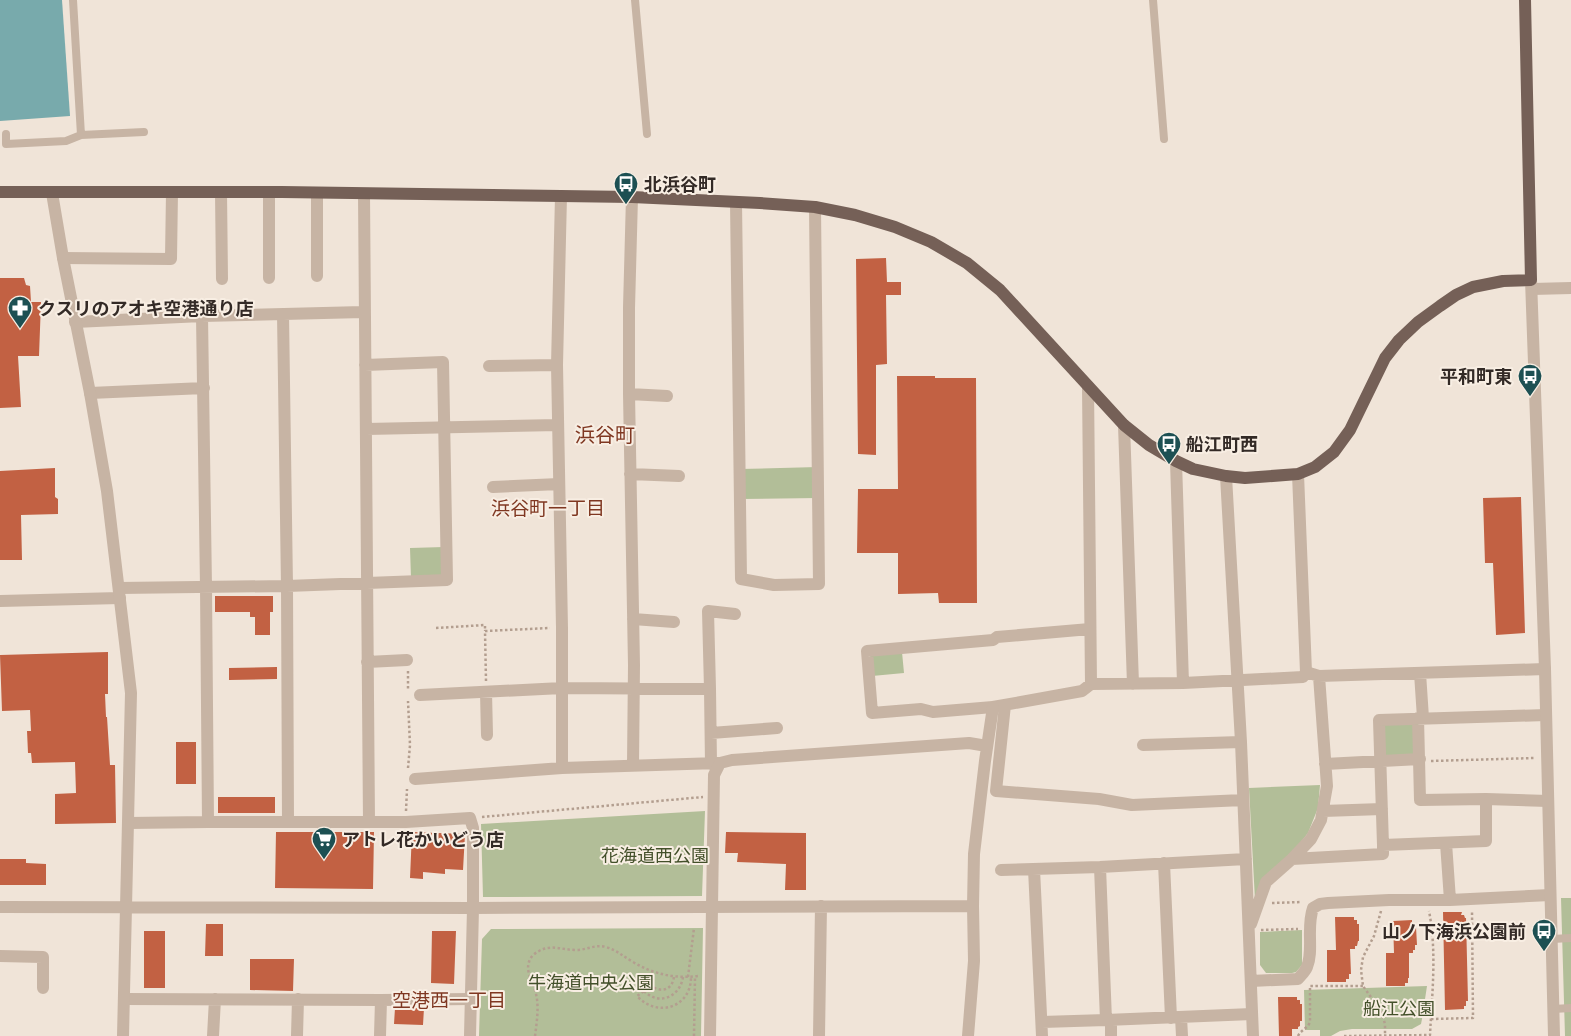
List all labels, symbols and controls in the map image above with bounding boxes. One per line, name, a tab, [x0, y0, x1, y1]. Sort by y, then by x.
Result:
bus stop icon: 北浜谷町	[613, 171, 639, 205]
place label: 北浜谷町	[644, 174, 716, 195]
pharmacy icon: クスリのアオキ空港通り店	[7, 295, 33, 329]
place label: クスリのアオキ空港通り店	[38, 298, 253, 319]
bus stop icon: 平和町東	[1517, 363, 1543, 397]
place label: 平和町東	[1440, 366, 1512, 387]
district label: 浜谷町	[575, 423, 635, 447]
bus stop icon: 船江町西	[1156, 431, 1182, 465]
place label: 船江町西	[1186, 434, 1258, 455]
district label: 浜谷町一丁目	[491, 497, 605, 519]
supermarket icon: アトレ花かいどう店	[311, 826, 337, 860]
place label: アトレ花かいどう店	[342, 829, 504, 850]
park label: 花海道西公園	[601, 845, 709, 866]
bus stop icon: 山ノ下海浜公園前	[1531, 918, 1557, 952]
place label: 山ノ下海浜公園前	[1382, 921, 1526, 942]
park label: 牛海道中央公園	[528, 972, 654, 993]
district label: 空港西一丁目	[392, 989, 506, 1011]
park label: 船江公園	[1363, 998, 1435, 1019]

